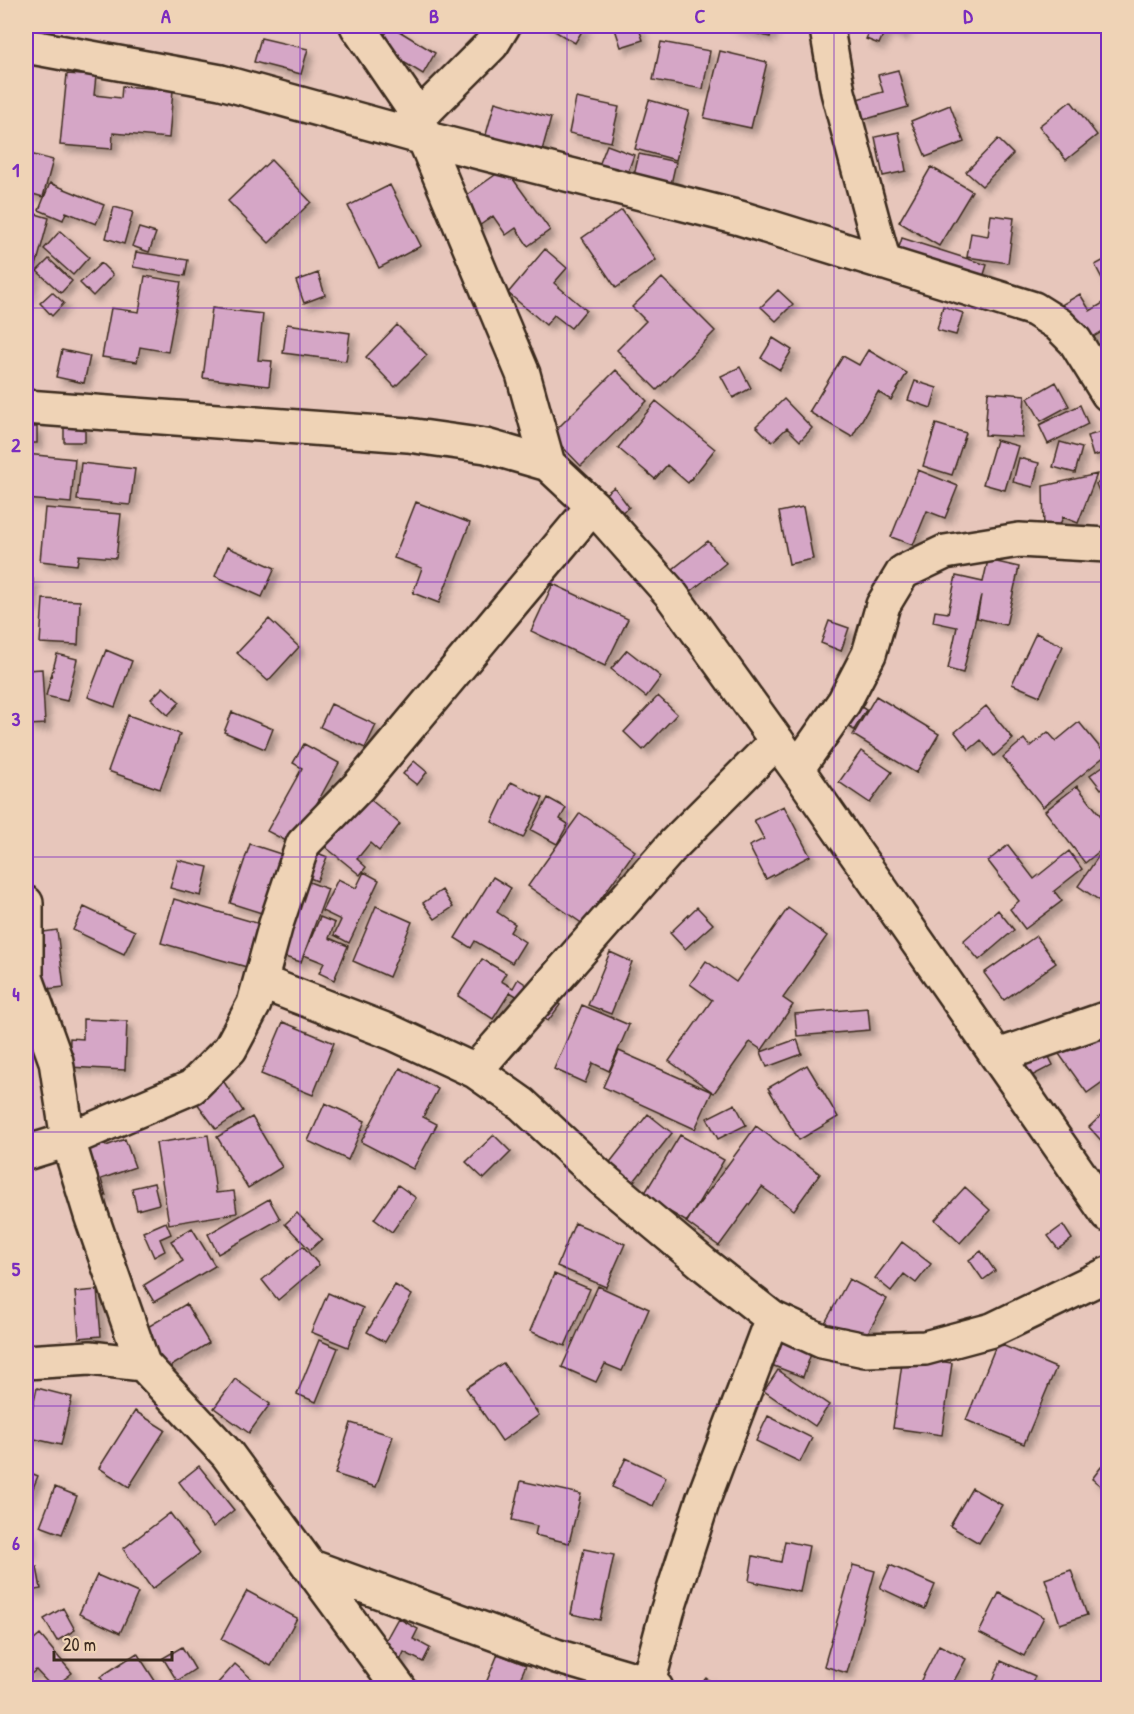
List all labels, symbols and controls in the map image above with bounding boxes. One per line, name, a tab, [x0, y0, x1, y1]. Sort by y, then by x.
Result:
text: A	[161, 2, 171, 29]
text: B	[429, 2, 439, 29]
text: C	[695, 2, 706, 29]
text: D	[963, 2, 973, 29]
text: 1	[12, 156, 20, 183]
text: 2	[11, 431, 21, 458]
text: 3	[12, 705, 21, 732]
text: 4	[12, 980, 20, 1007]
text: 5	[12, 1255, 21, 1282]
text: 6	[12, 1529, 20, 1556]
scale bar	[54, 1624, 172, 1662]
text: 20 m	[63, 1632, 96, 1657]

